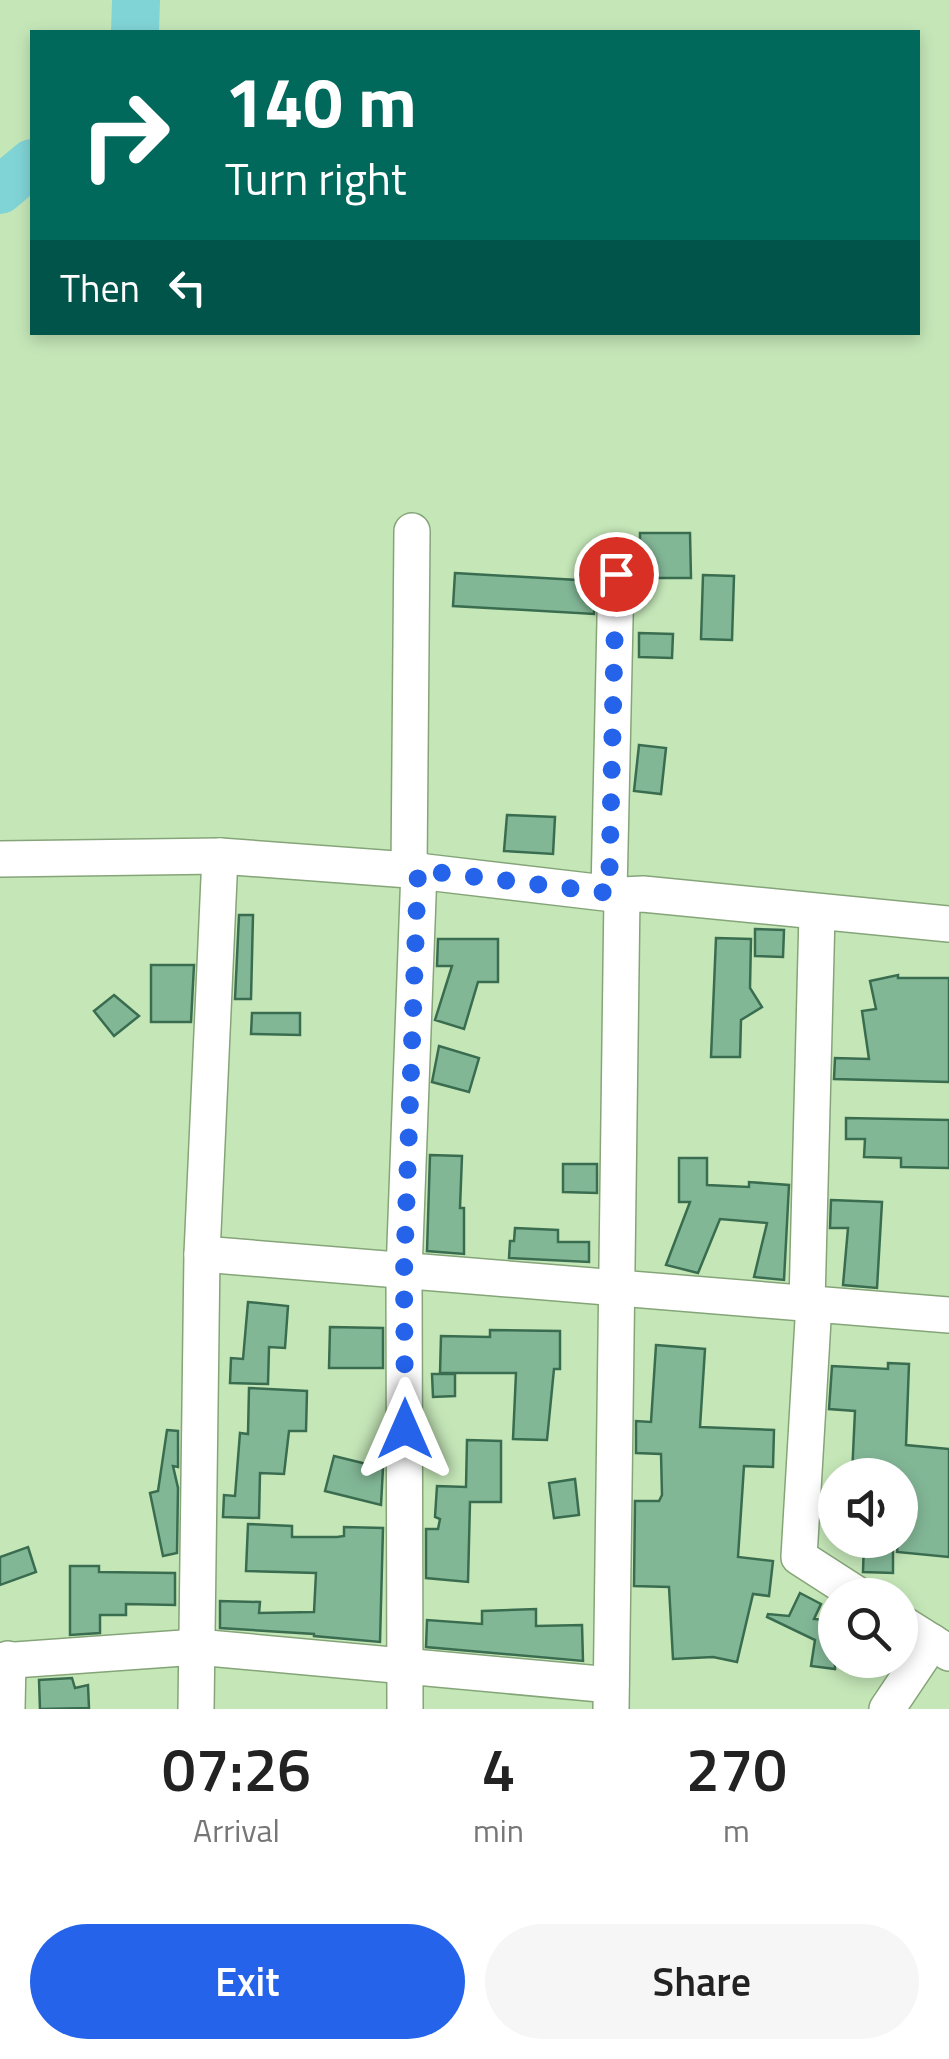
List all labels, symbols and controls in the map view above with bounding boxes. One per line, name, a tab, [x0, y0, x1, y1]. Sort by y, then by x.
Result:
text: 140 m	[225, 48, 417, 154]
icon: right	[60, 70, 190, 200]
text: Turn right	[225, 144, 407, 212]
text: Then	[60, 259, 140, 317]
icon: left	[160, 260, 215, 315]
pin	[574, 532, 659, 617]
icon: arrive	[589, 547, 644, 602]
position arrow	[353, 1377, 457, 1481]
map controls	[818, 1458, 918, 1678]
button: sound	[818, 1458, 918, 1558]
button: search	[818, 1578, 918, 1678]
text: 07:26	[162, 1723, 311, 1814]
text: 4	[482, 1723, 515, 1814]
text: 270	[686, 1723, 787, 1814]
text: Arrival	[193, 1806, 280, 1854]
text: min	[473, 1806, 524, 1854]
text: m	[723, 1806, 750, 1854]
button: Exit	[30, 1924, 465, 2039]
button: Share	[485, 1924, 919, 2039]

